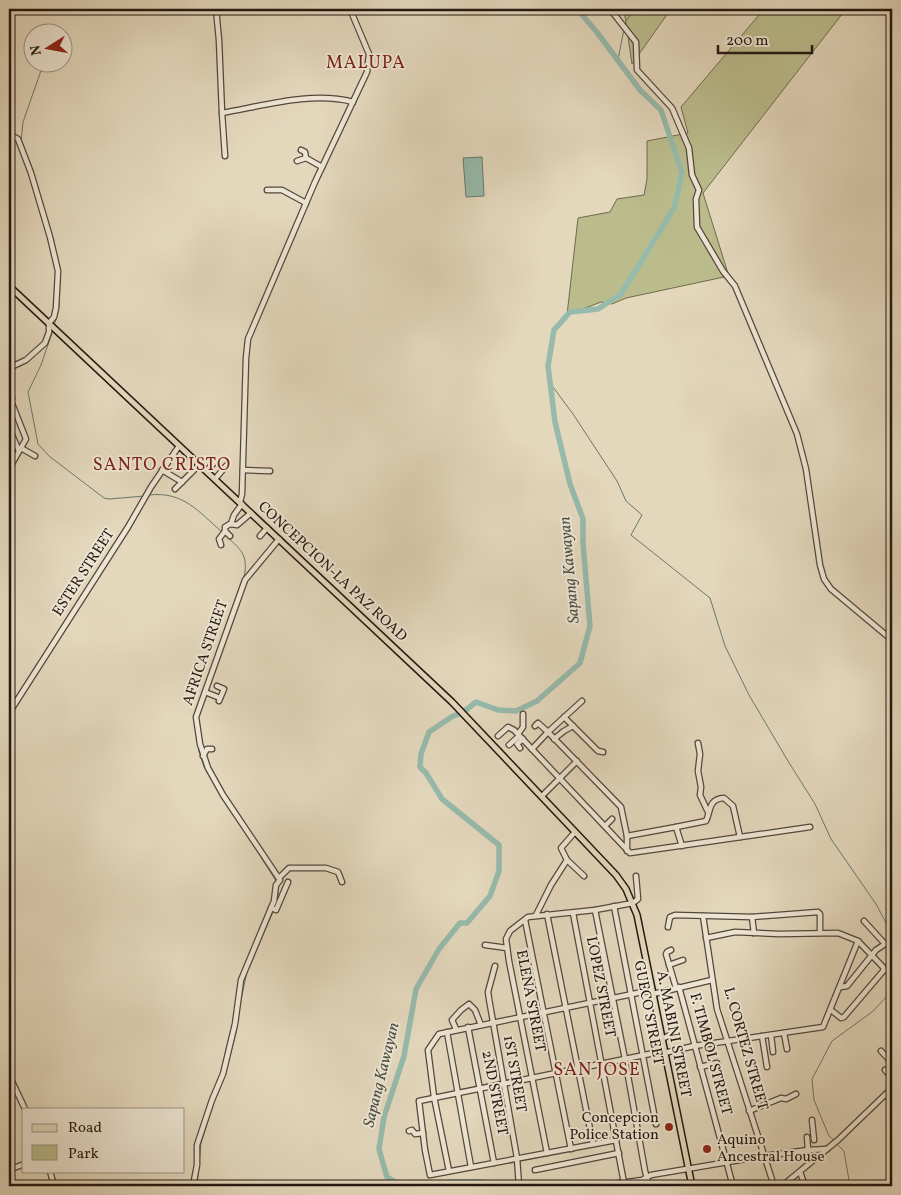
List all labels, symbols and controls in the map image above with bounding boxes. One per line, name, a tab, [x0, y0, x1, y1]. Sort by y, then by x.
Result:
north arrow	[22, 22, 72, 72]
scale bar	[718, 22, 812, 54]
text: 200 m	[726, 31, 769, 52]
text: N	[26, 43, 47, 57]
district label: MALUPA	[326, 51, 406, 76]
district label: SANTO CRISTO	[93, 453, 231, 478]
street label: CONCEPCION-LA PAZ ROAD	[253, 497, 411, 647]
water label: Sapang Kawayan	[554, 516, 586, 624]
street label: ESTER STREET	[48, 525, 120, 621]
street label: AFRICA STREET	[178, 597, 234, 709]
street label: LOPEZ STREET	[580, 935, 620, 1039]
street label: ELENA STREET	[510, 948, 550, 1054]
street label: GUECO STREET	[628, 959, 668, 1067]
street label: A. MABINI STREET	[650, 969, 696, 1099]
street label: L. CORTEZ STREET	[717, 985, 773, 1113]
street label: F. TIMBOL STREET	[684, 991, 736, 1118]
water label: Sapang Kawayan	[358, 1020, 406, 1130]
street label: 1ST STREET	[497, 1034, 531, 1114]
street label: 2ND STREET	[475, 1049, 513, 1137]
district label: SAN JOSE	[553, 1058, 641, 1083]
legend	[22, 1108, 185, 1172]
place label: Concepcion Police Station	[569, 1108, 659, 1146]
text: Road	[68, 1118, 102, 1139]
marker: Concepcion Police Station	[663, 1121, 675, 1133]
place label: Aquino Ancestral House	[717, 1130, 825, 1168]
marker: Aquino Ancestral House	[701, 1143, 713, 1155]
text: Park	[68, 1144, 99, 1165]

